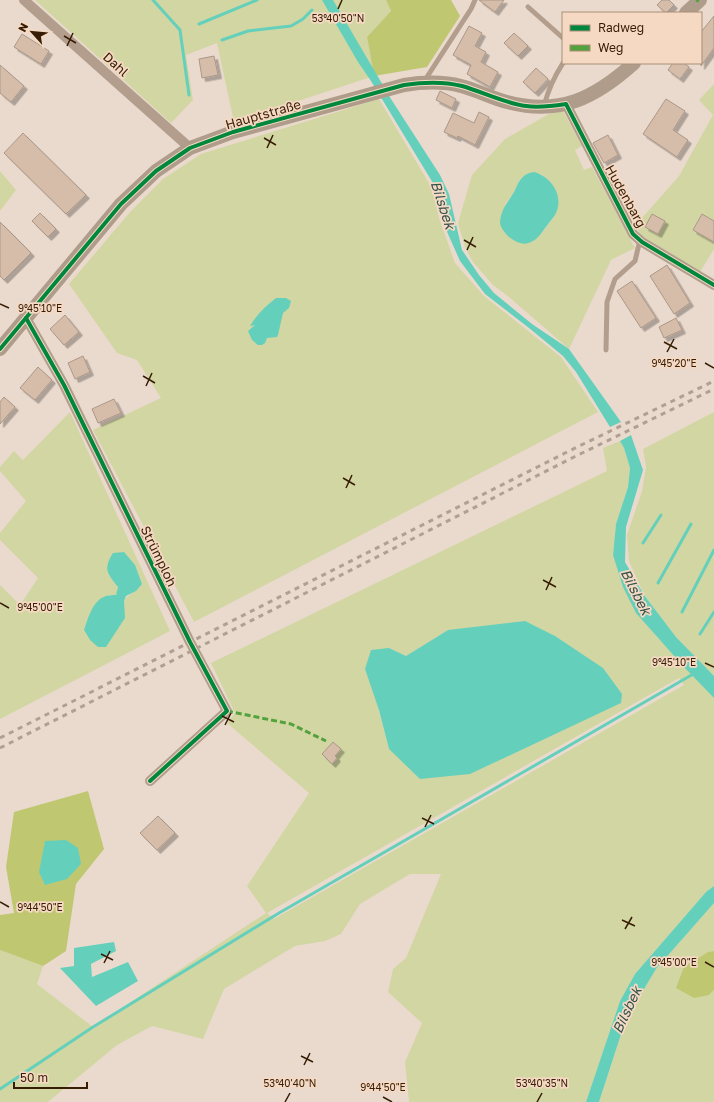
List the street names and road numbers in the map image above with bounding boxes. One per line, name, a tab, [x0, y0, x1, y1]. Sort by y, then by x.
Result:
street label: Dahl	[100, 48, 132, 80]
street label: Hauptstraße	[223, 96, 303, 132]
street label: Hudenbarg	[602, 162, 650, 230]
street label: Strümploh	[137, 523, 181, 589]

